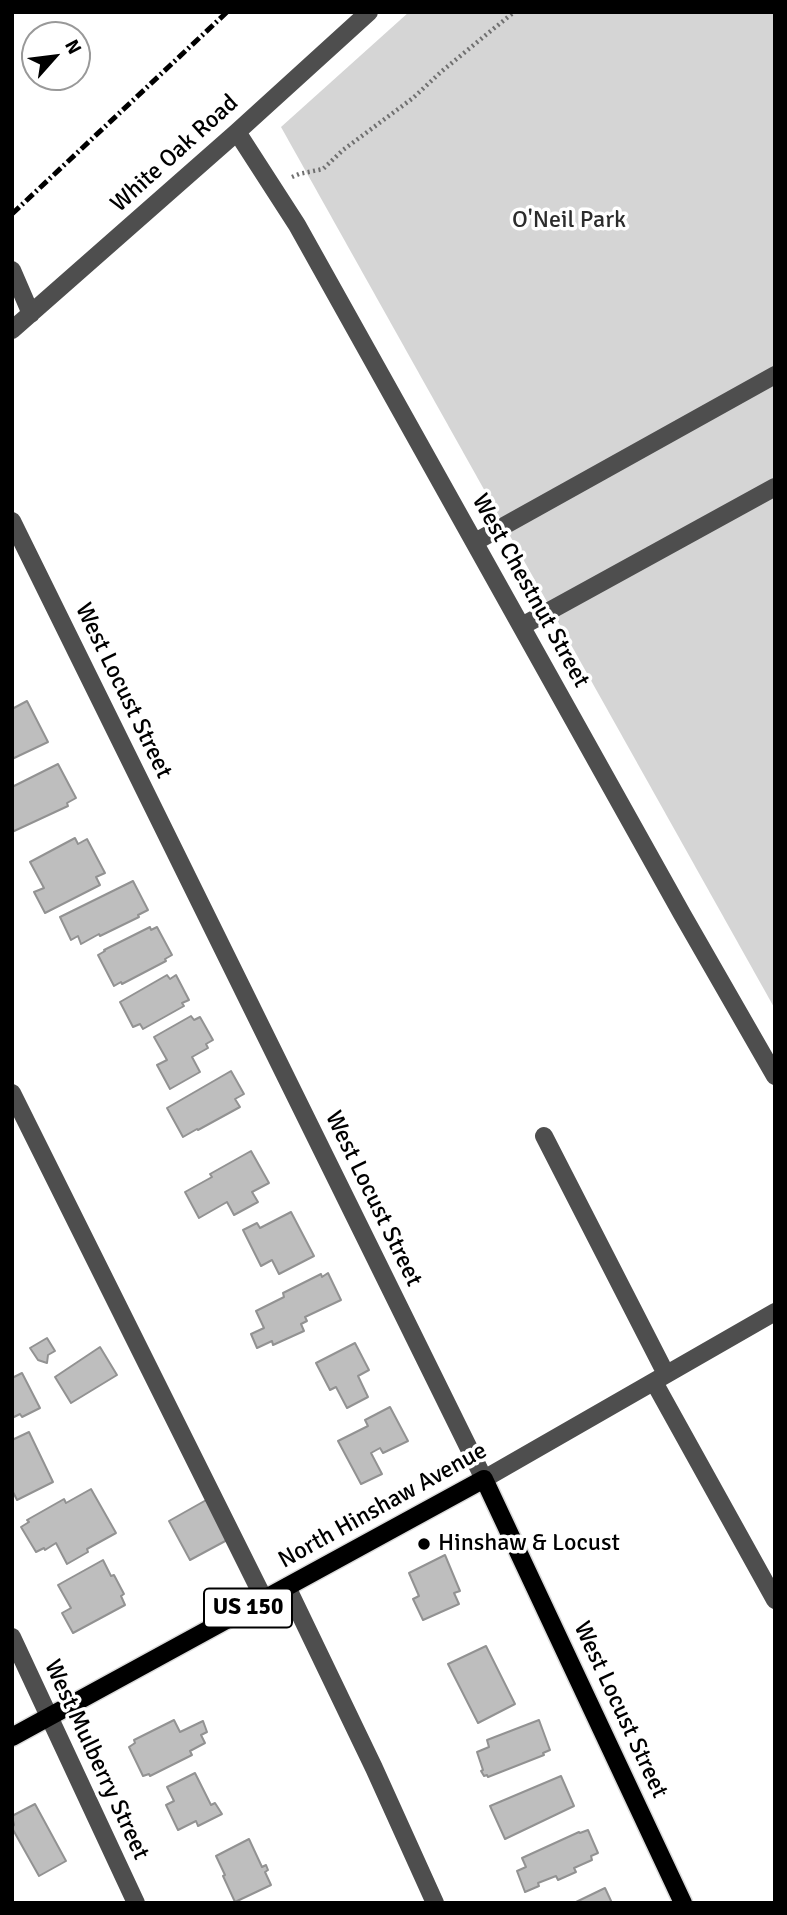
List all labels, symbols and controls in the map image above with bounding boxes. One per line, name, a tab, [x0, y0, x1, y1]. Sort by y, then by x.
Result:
north arrow	[21, 21, 91, 91]
text: N	[59, 36, 86, 59]
street label: White Oak Road	[105, 89, 245, 219]
park label: O'Neil Park	[512, 207, 626, 235]
street label: West Chestnut Street	[465, 489, 595, 693]
street label: West Locust Street	[68, 599, 178, 783]
street label: West Locust Street	[318, 1107, 428, 1291]
street label: North Hinshaw Avenue	[274, 1437, 492, 1575]
place label: Hinshaw & Locust	[438, 1530, 620, 1558]
marker: Hinshaw & Locust	[416, 1536, 432, 1552]
road number: US 150	[204, 1588, 292, 1628]
street label: West Locust Street	[567, 1617, 673, 1803]
street label: West Mulberry Street	[37, 1655, 155, 1865]

